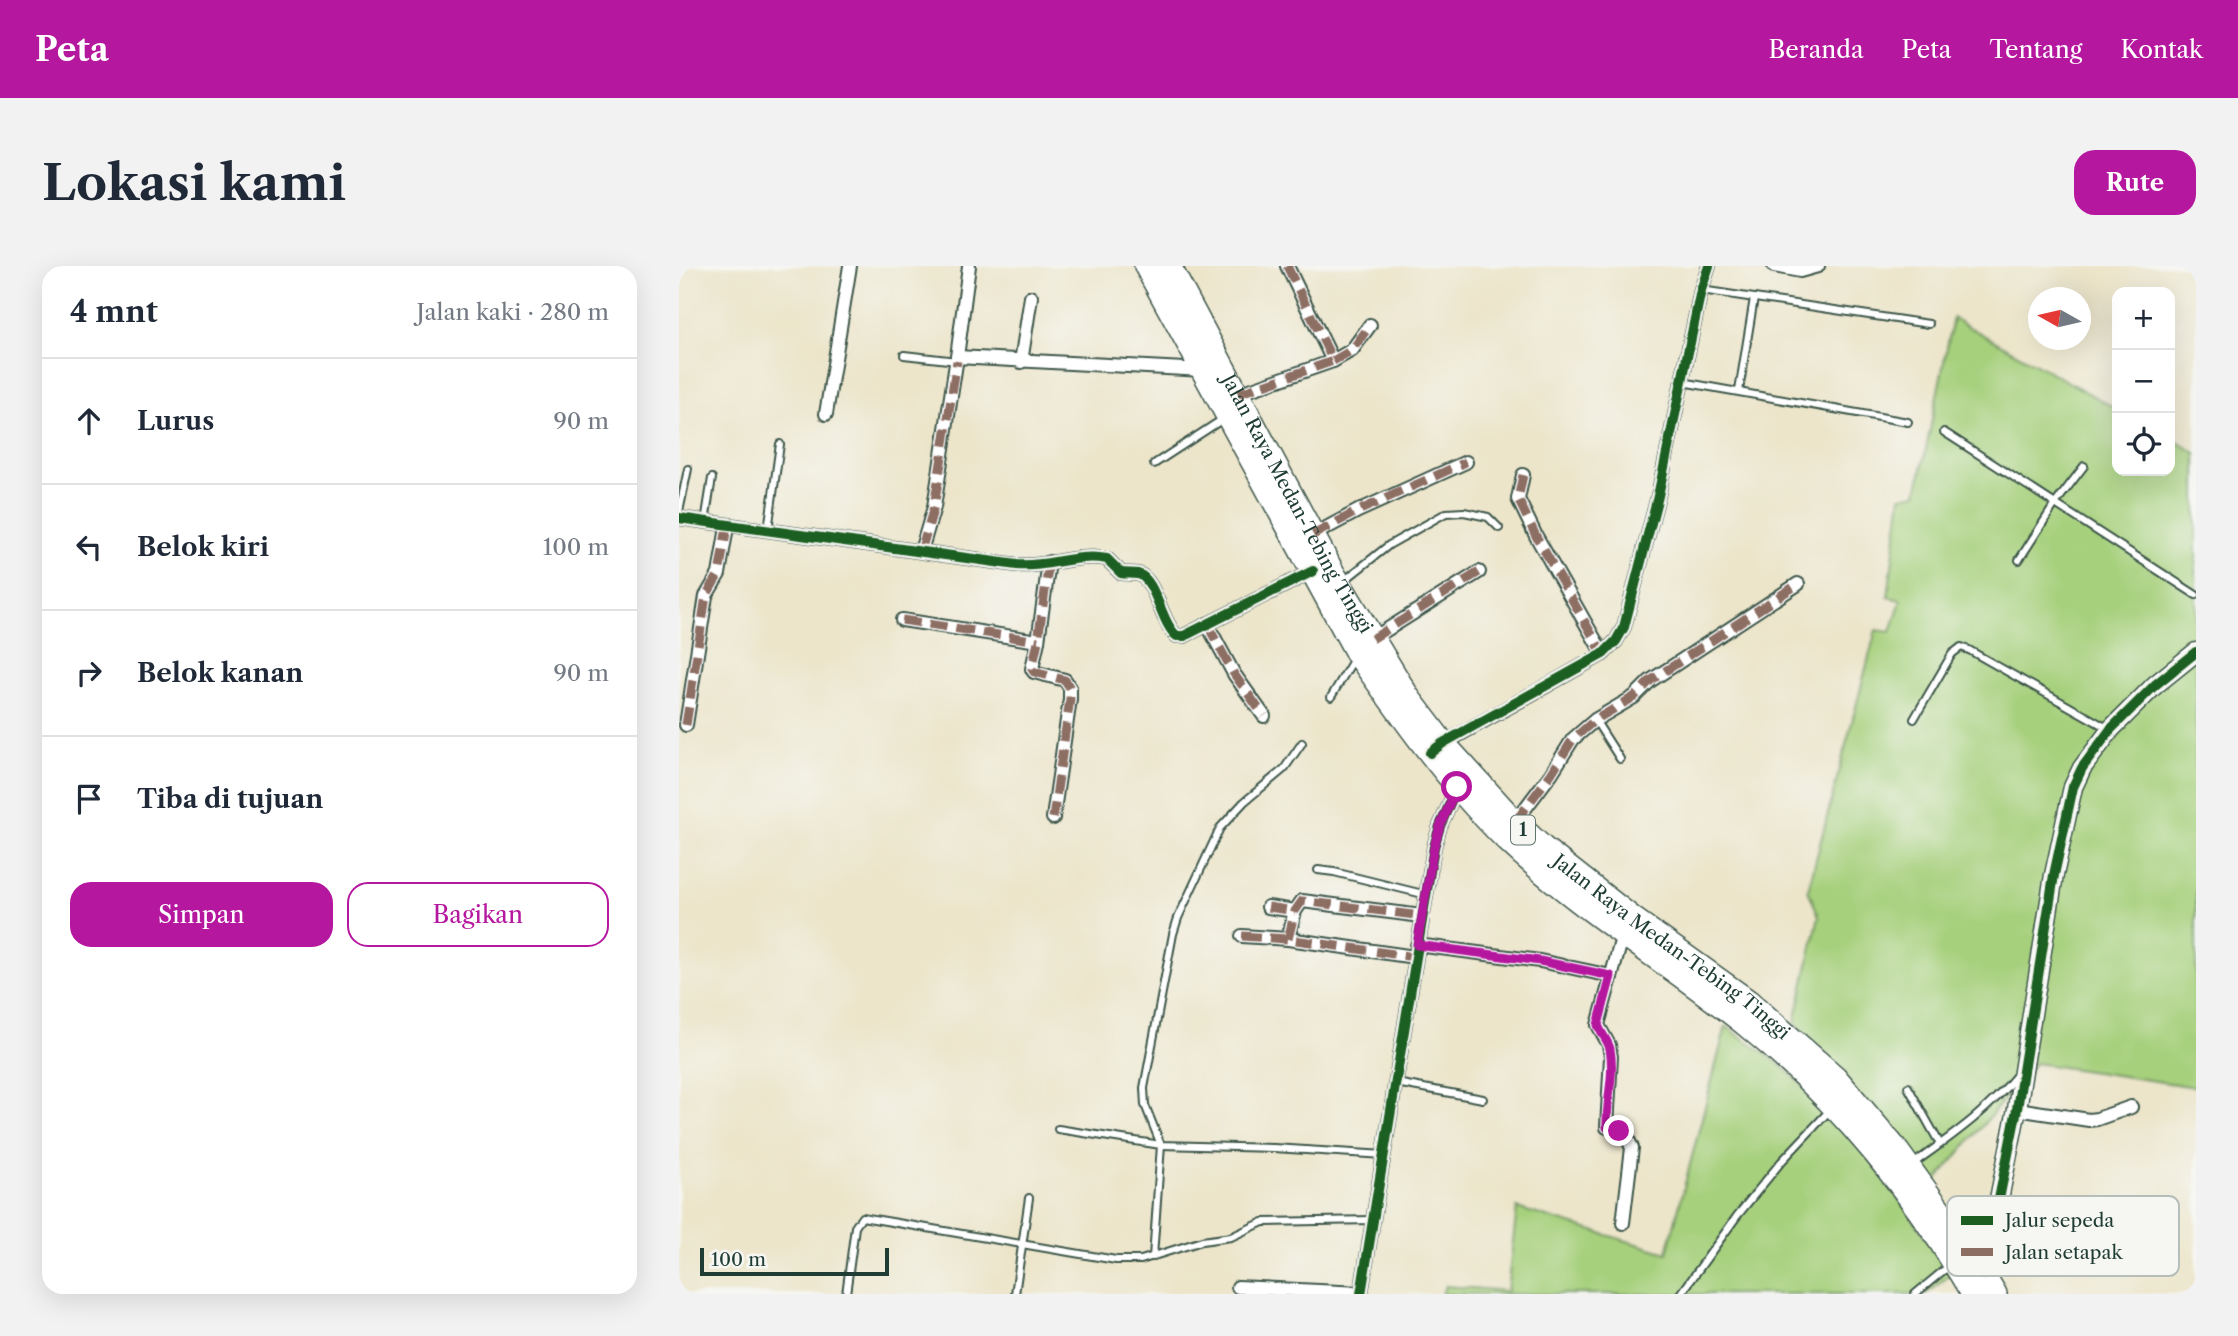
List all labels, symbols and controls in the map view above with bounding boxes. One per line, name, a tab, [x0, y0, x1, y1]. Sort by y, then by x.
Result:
text: Peta	[35, 29, 109, 70]
text: Beranda	[1768, 35, 1864, 64]
text: Peta	[1902, 35, 1951, 64]
text: Tentang	[1989, 35, 2082, 64]
text: Kontak	[2120, 35, 2203, 64]
button: Rute	[2074, 150, 2196, 215]
text: Lokasi kami	[42, 152, 346, 213]
north arrow	[2028, 287, 2091, 350]
map controls	[2112, 287, 2175, 476]
button: +	[2112, 287, 2175, 350]
text: 4 mnt	[70, 293, 158, 330]
text: Jalan kaki · 280 m	[417, 298, 609, 326]
button: −	[2112, 350, 2175, 413]
street label: Jalan Raya Medan-Tebing Tinggi	[1216, 367, 1378, 637]
icon: ahead	[70, 402, 108, 440]
text: Lurus	[137, 405, 214, 437]
text: 90 m	[553, 407, 609, 435]
button: locate	[2112, 413, 2175, 476]
icon: left	[70, 528, 108, 566]
text: Belok kiri	[137, 531, 269, 563]
text: 100 m	[543, 533, 609, 561]
icon: right	[70, 654, 108, 692]
text: Belok kanan	[137, 657, 303, 689]
text: 90 m	[553, 659, 609, 687]
route start	[1441, 771, 1472, 802]
icon: arrive	[70, 780, 108, 818]
text: Tiba di tujuan	[137, 783, 323, 815]
road number: 1	[1511, 816, 1535, 844]
street label: Jalan Raya Medan-Tebing Tinggi	[1546, 847, 1795, 1044]
button: Simpan	[70, 882, 333, 947]
button: Bagikan	[347, 882, 609, 947]
route end	[1603, 1115, 1634, 1146]
legend	[1947, 1196, 2179, 1276]
text: Jalur sepeda	[2002, 1209, 2114, 1232]
text: Jalan setapak	[2002, 1241, 2124, 1264]
scale bar	[700, 1245, 889, 1277]
text: 100 m	[711, 1248, 766, 1271]

